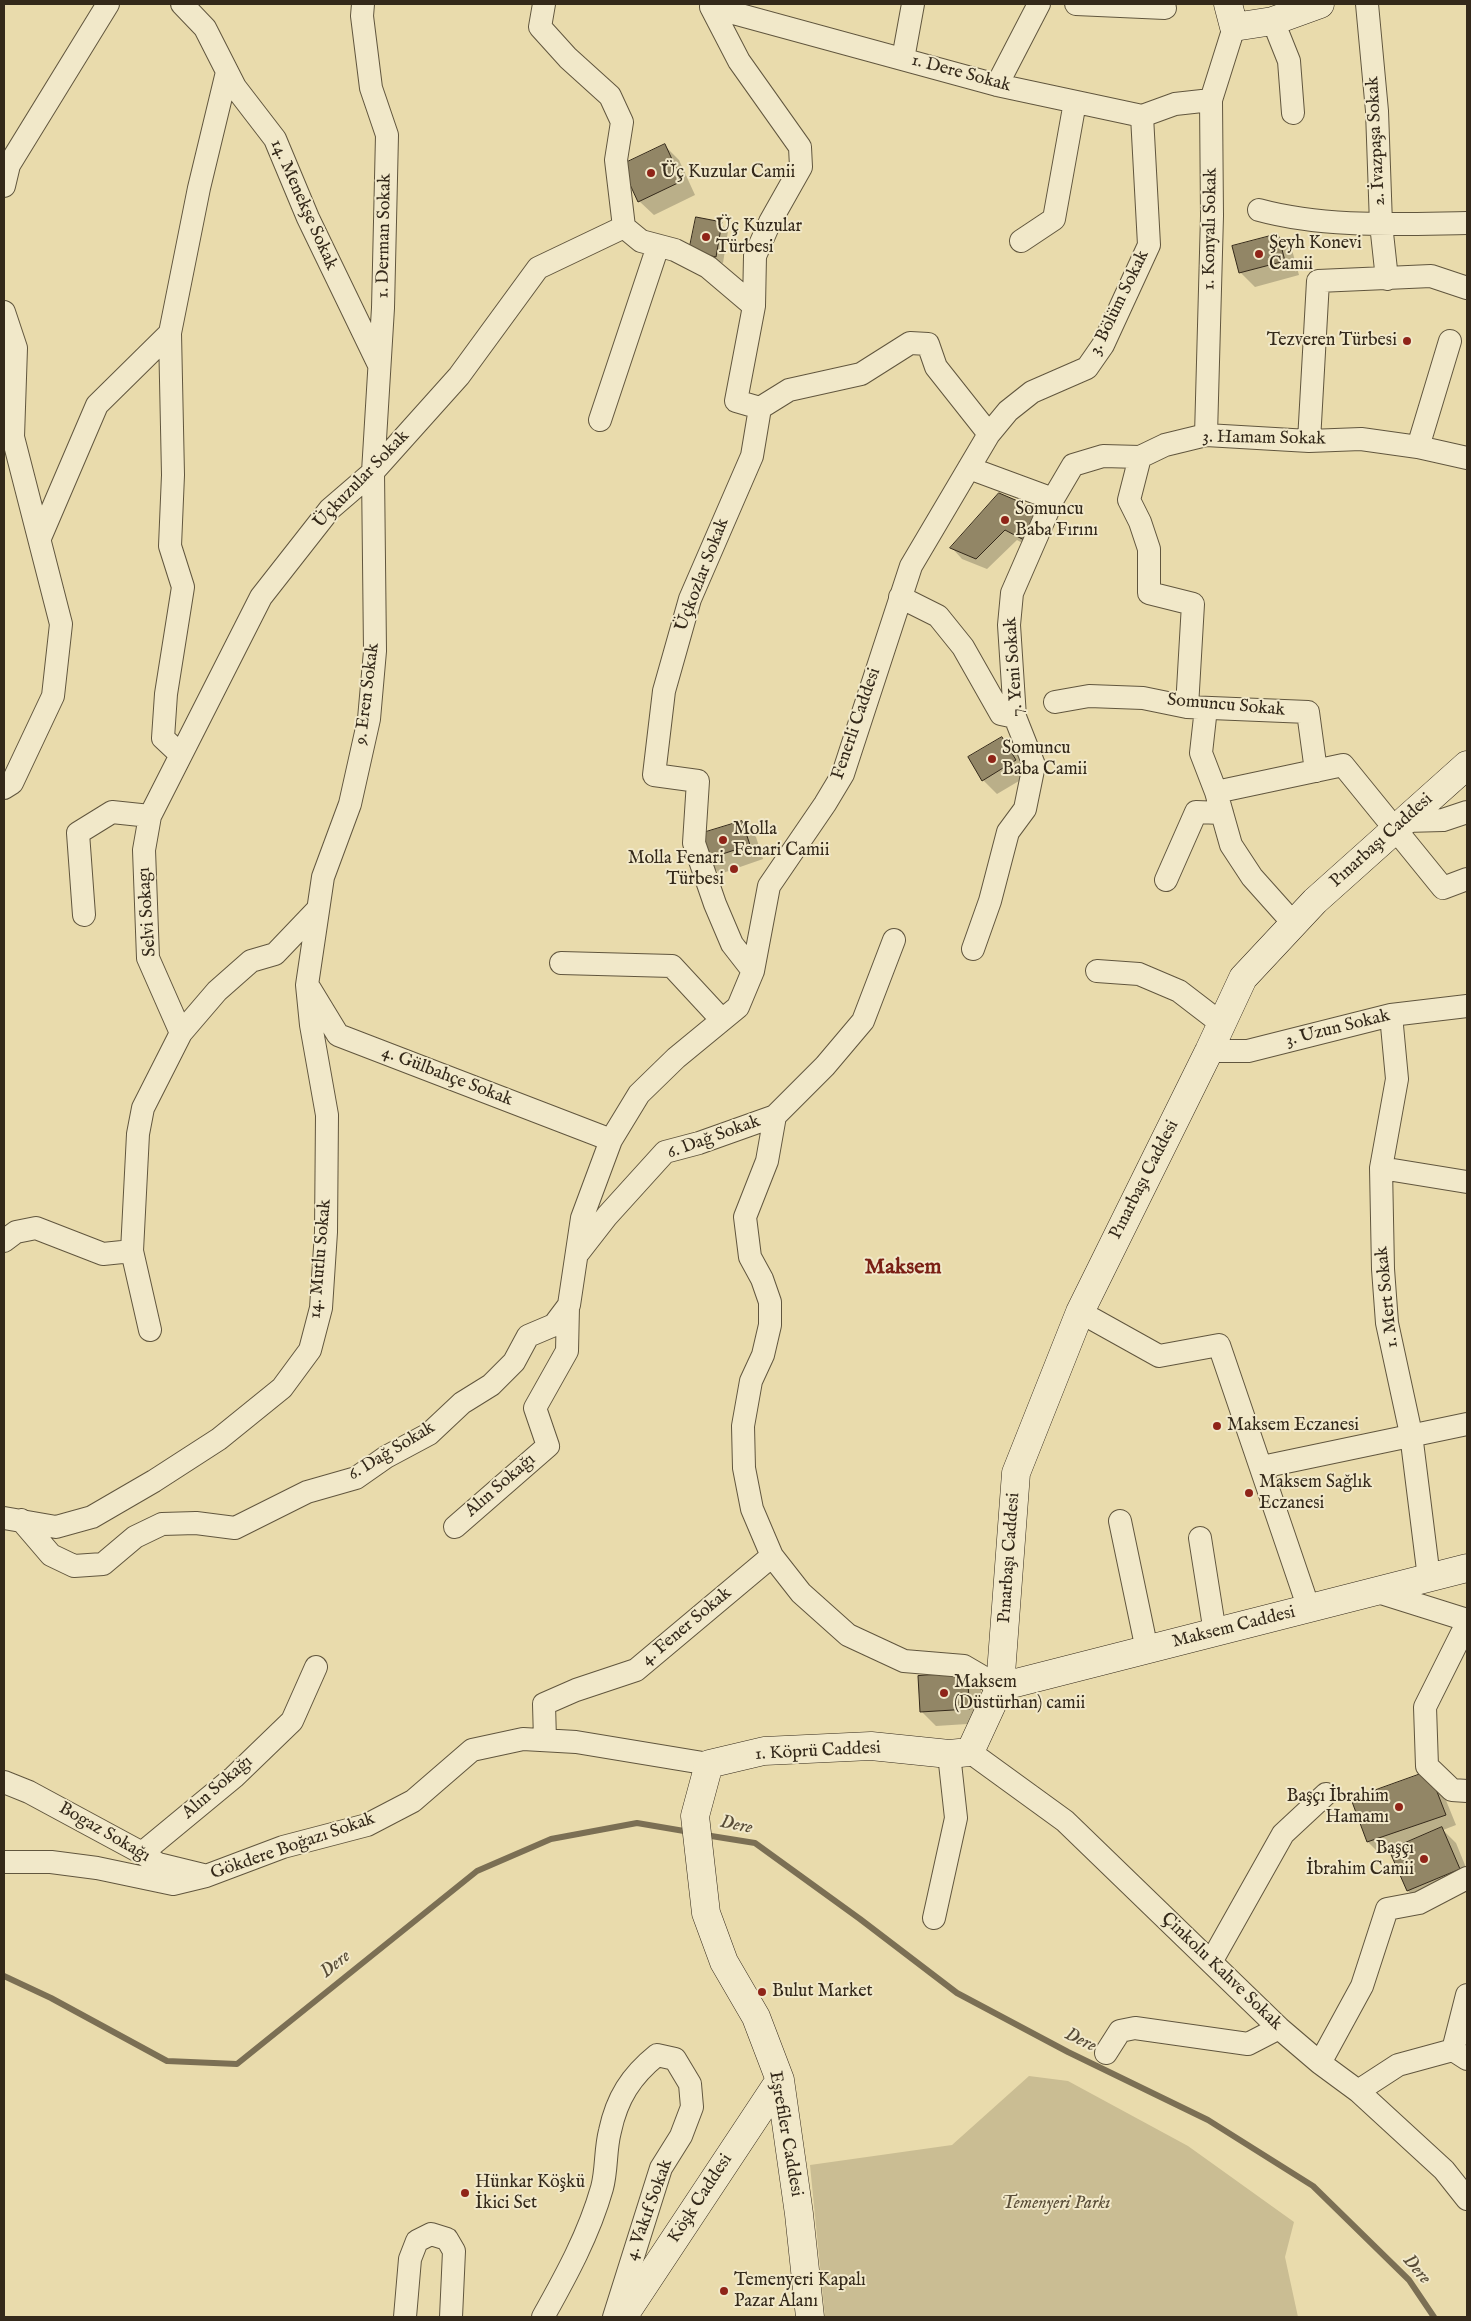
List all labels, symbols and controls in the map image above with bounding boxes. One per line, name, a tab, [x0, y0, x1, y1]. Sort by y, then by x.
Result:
street label: 1. Dere Sokak	[909, 50, 1013, 98]
street label: 2. İvazpaşa Sokak	[1363, 76, 1391, 206]
street label: 14. Menekşe Sokak	[265, 136, 341, 274]
place label: Üç Kuzular Camii	[661, 162, 795, 184]
marker: Üç Kuzular Camii	[645, 167, 657, 179]
street label: 1. Konyalı Sokak	[1199, 168, 1223, 290]
street label: 1. Derman Sokak	[373, 173, 397, 299]
place label: Üç Kuzular Türbesi	[716, 216, 802, 258]
marker: Üç Kuzular Türbesi	[700, 231, 712, 243]
place label: Şeyh Konevi Camii	[1269, 233, 1362, 276]
street label: 3. Bölüm Sokak	[1085, 247, 1155, 359]
marker: Şeyh Konevi Camii	[1253, 248, 1265, 260]
place label: Tezveren Türbesi	[1267, 330, 1397, 352]
marker: Tezveren Türbesi	[1401, 335, 1413, 347]
street label: Üçkuzular Sokak	[310, 426, 414, 534]
street label: 3. Hamam Sokak	[1202, 427, 1326, 451]
place label: Somuncu Baba Fırını	[1015, 499, 1098, 542]
marker: Somuncu Baba Fırını	[999, 514, 1011, 526]
street label: Üçkozlar Sokak	[671, 515, 735, 635]
street label: 7. Yeni Sokak	[1001, 616, 1029, 718]
street label: 9. Eren Sokak	[351, 642, 385, 746]
street label: Fenerli Caddesi	[828, 665, 886, 783]
street label: Somuncu Sokak	[1166, 690, 1286, 722]
place label: Somuncu Baba Camii	[1002, 738, 1087, 781]
marker: Somuncu Baba Camii	[986, 753, 998, 765]
street label: Pınarbaşı Caddesi	[1326, 789, 1438, 893]
place label: Molla Fenari Camii	[733, 819, 829, 862]
marker: Molla Fenari Camii	[717, 834, 729, 846]
place label: Molla Fenari Türbesi	[628, 848, 724, 891]
marker: Molla Fenari Türbesi	[728, 863, 740, 875]
street label: Selvi Sokagı	[134, 866, 162, 958]
street label: 3. Uzun Sokak	[1284, 1006, 1392, 1052]
street label: 4. Gülbahçe Sokak	[379, 1042, 515, 1112]
street label: 6. Dağ Sokak	[665, 1111, 763, 1165]
street label: Pınarbaşı Caddesi	[1106, 1117, 1184, 1243]
street label: 14. Mutlu Sokak	[305, 1198, 337, 1320]
street label: 1. Mert Sokak	[1372, 1245, 1404, 1349]
district label: Maksem	[865, 1255, 941, 1281]
place label: Maksem Eczanesi	[1227, 1415, 1359, 1437]
street label: 6. Dağ Sokak	[345, 1418, 439, 1486]
marker: Maksem Eczanesi	[1211, 1420, 1223, 1432]
street label: Alın Sokağı	[461, 1450, 541, 1522]
place label: Maksem Sağlık Eczanesi	[1259, 1472, 1372, 1515]
marker: Maksem Sağlık Eczanesi	[1243, 1487, 1255, 1499]
street label: Pınarbaşı Caddesi	[995, 1492, 1025, 1624]
street label: 4. Fener Sokak	[638, 1583, 736, 1671]
street label: Maksem Caddesi	[1170, 1602, 1298, 1654]
place label: Maksem (Düstürhan) camii	[954, 1672, 1085, 1715]
marker: Maksem (Düstürhan) camii	[938, 1687, 950, 1699]
street label: 1. Köprü Caddesi	[755, 1738, 881, 1766]
street label: Alın Sokağı	[178, 1752, 258, 1824]
place label: Başçı İbrahim Hamamı	[1287, 1786, 1389, 1828]
street label: Bogaz Sokağı	[54, 1798, 154, 1868]
marker: Başçı İbrahim Hamamı	[1393, 1801, 1405, 1813]
street label: Gökdere Boğazı Sokak	[208, 1809, 378, 1885]
water label: Dere	[718, 1811, 754, 1841]
place label: Başçı İbrahim Camii	[1306, 1838, 1414, 1880]
marker: Başçı İbrahim Camii	[1418, 1853, 1430, 1865]
street label: Çinkolu Kahve Sokak	[1156, 1908, 1286, 2036]
water label: Dere	[316, 1946, 356, 1984]
place label: Bulut Market	[772, 1981, 873, 2003]
marker: Bulut Market	[756, 1986, 768, 1998]
water label: Dere	[1060, 2024, 1100, 2058]
street label: Eşrefiler Caddesi	[763, 2070, 807, 2198]
street label: Köşk Caddesi	[664, 2150, 738, 2248]
street label: 4. Vakıf Sokak	[622, 2156, 678, 2264]
place label: Hünkar Köşkü İkici Set	[475, 2172, 585, 2214]
marker: Hünkar Köşkü İkici Set	[459, 2187, 471, 2199]
park label: Temenyeri Parkı	[1001, 2193, 1111, 2215]
water label: Dere	[1397, 2250, 1435, 2290]
place label: Temenyeri Kapalı Pazar Alanı	[734, 2270, 866, 2312]
marker: Temenyeri Kapalı Pazar Alanı	[718, 2285, 730, 2297]

